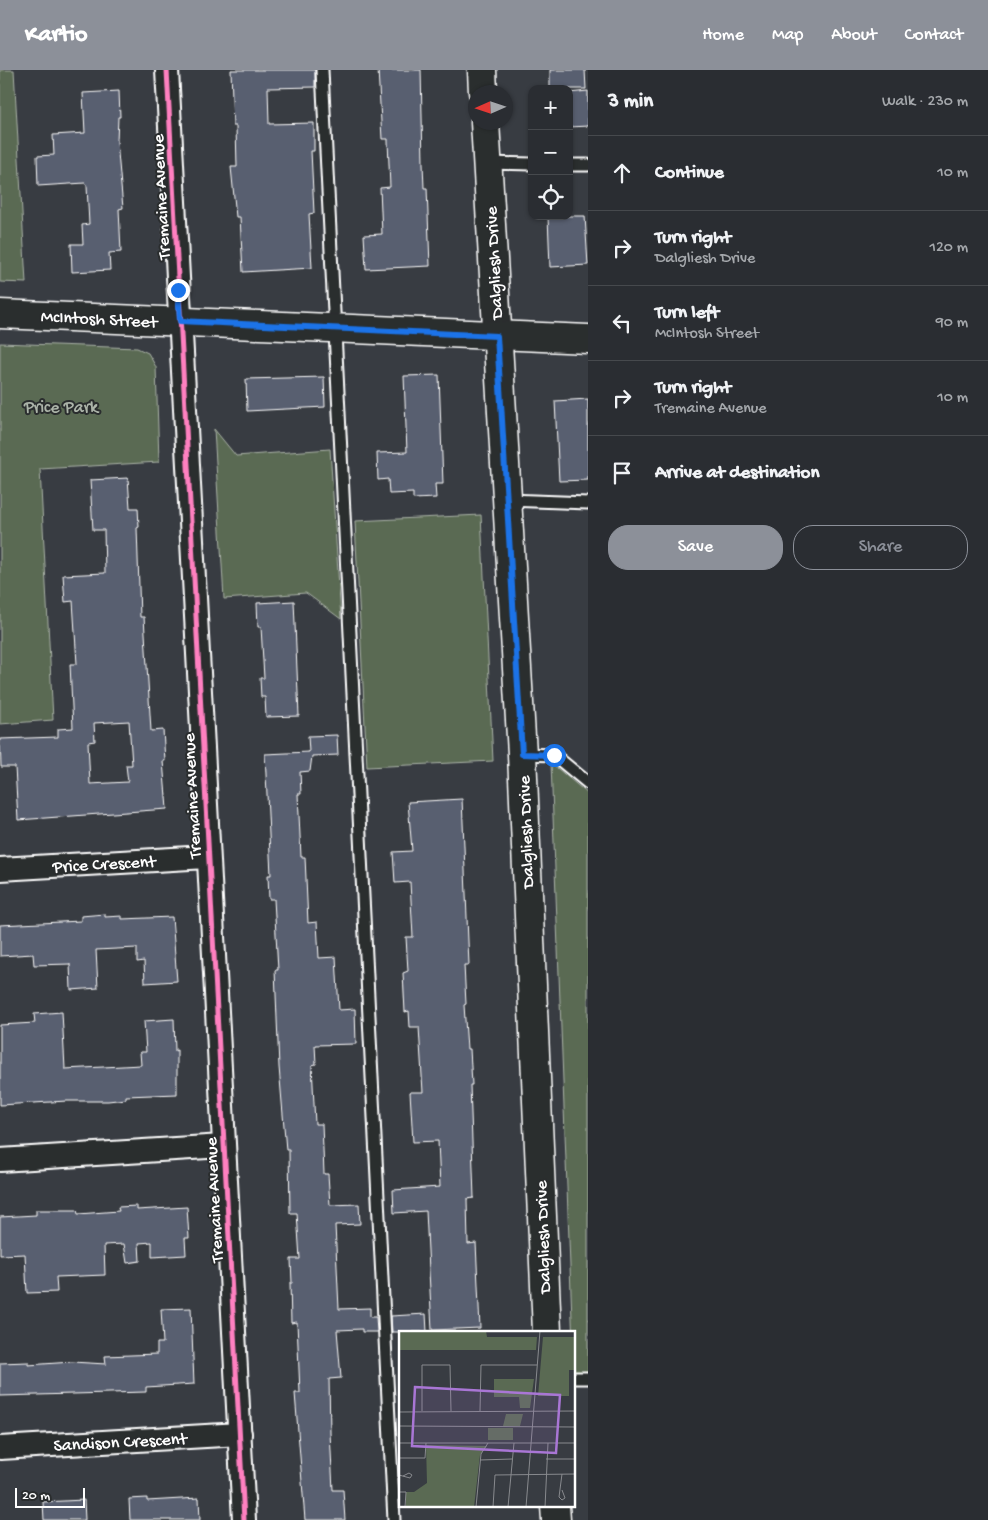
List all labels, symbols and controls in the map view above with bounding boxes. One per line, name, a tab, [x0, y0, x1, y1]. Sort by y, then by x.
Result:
text: Kartio	[25, 21, 88, 50]
text: Home	[702, 25, 744, 46]
text: Map	[772, 25, 803, 46]
text: About	[831, 25, 877, 46]
text: Contact	[905, 25, 963, 46]
north arrow	[468, 85, 513, 130]
map controls	[528, 85, 573, 220]
button: +	[528, 85, 573, 130]
text: 3 min	[608, 90, 653, 115]
text: Walk · 230 m	[882, 93, 968, 112]
button: −	[528, 130, 573, 175]
street label: Tremaine Avenue	[149, 133, 176, 261]
icon: ahead	[608, 159, 636, 187]
text: Continue	[655, 162, 724, 185]
text: 10 m	[937, 164, 968, 183]
button: locate	[528, 175, 573, 220]
street label: Dalgliesh Drive	[482, 205, 509, 321]
text: Turn right	[655, 227, 731, 250]
icon: right	[608, 234, 636, 262]
text: 120 m	[929, 239, 968, 258]
text: Dalgliesh Drive	[655, 250, 755, 269]
route end	[167, 279, 190, 302]
text: Turn left	[655, 302, 719, 325]
street label: McIntosh Street	[40, 307, 159, 334]
icon: left	[608, 309, 636, 337]
text: 90 m	[936, 314, 968, 333]
text: McIntosh Street	[655, 325, 759, 344]
text: Turn right	[655, 377, 731, 400]
icon: right	[608, 384, 636, 412]
text: 10 m	[937, 389, 968, 408]
park label: Price Park	[23, 398, 100, 419]
text: Tremaine Avenue	[655, 400, 767, 419]
icon: arrive	[608, 459, 636, 487]
text: Arrive at destination	[655, 462, 819, 485]
button: Save	[608, 525, 783, 570]
button: Share	[793, 525, 968, 570]
street label: Tremaine Avenue	[180, 732, 207, 860]
route start	[543, 744, 566, 767]
street label: Dalgliesh Drive	[515, 774, 540, 890]
street label: Price Crescent	[51, 852, 158, 879]
street label: Tremaine Avenue	[202, 1136, 229, 1264]
street label: Dalgliesh Drive	[532, 1179, 557, 1295]
inset map	[399, 1331, 576, 1508]
street label: Sandison Crescent	[53, 1429, 189, 1457]
scale bar	[15, 1485, 85, 1508]
text: 20 m	[22, 1488, 50, 1505]

